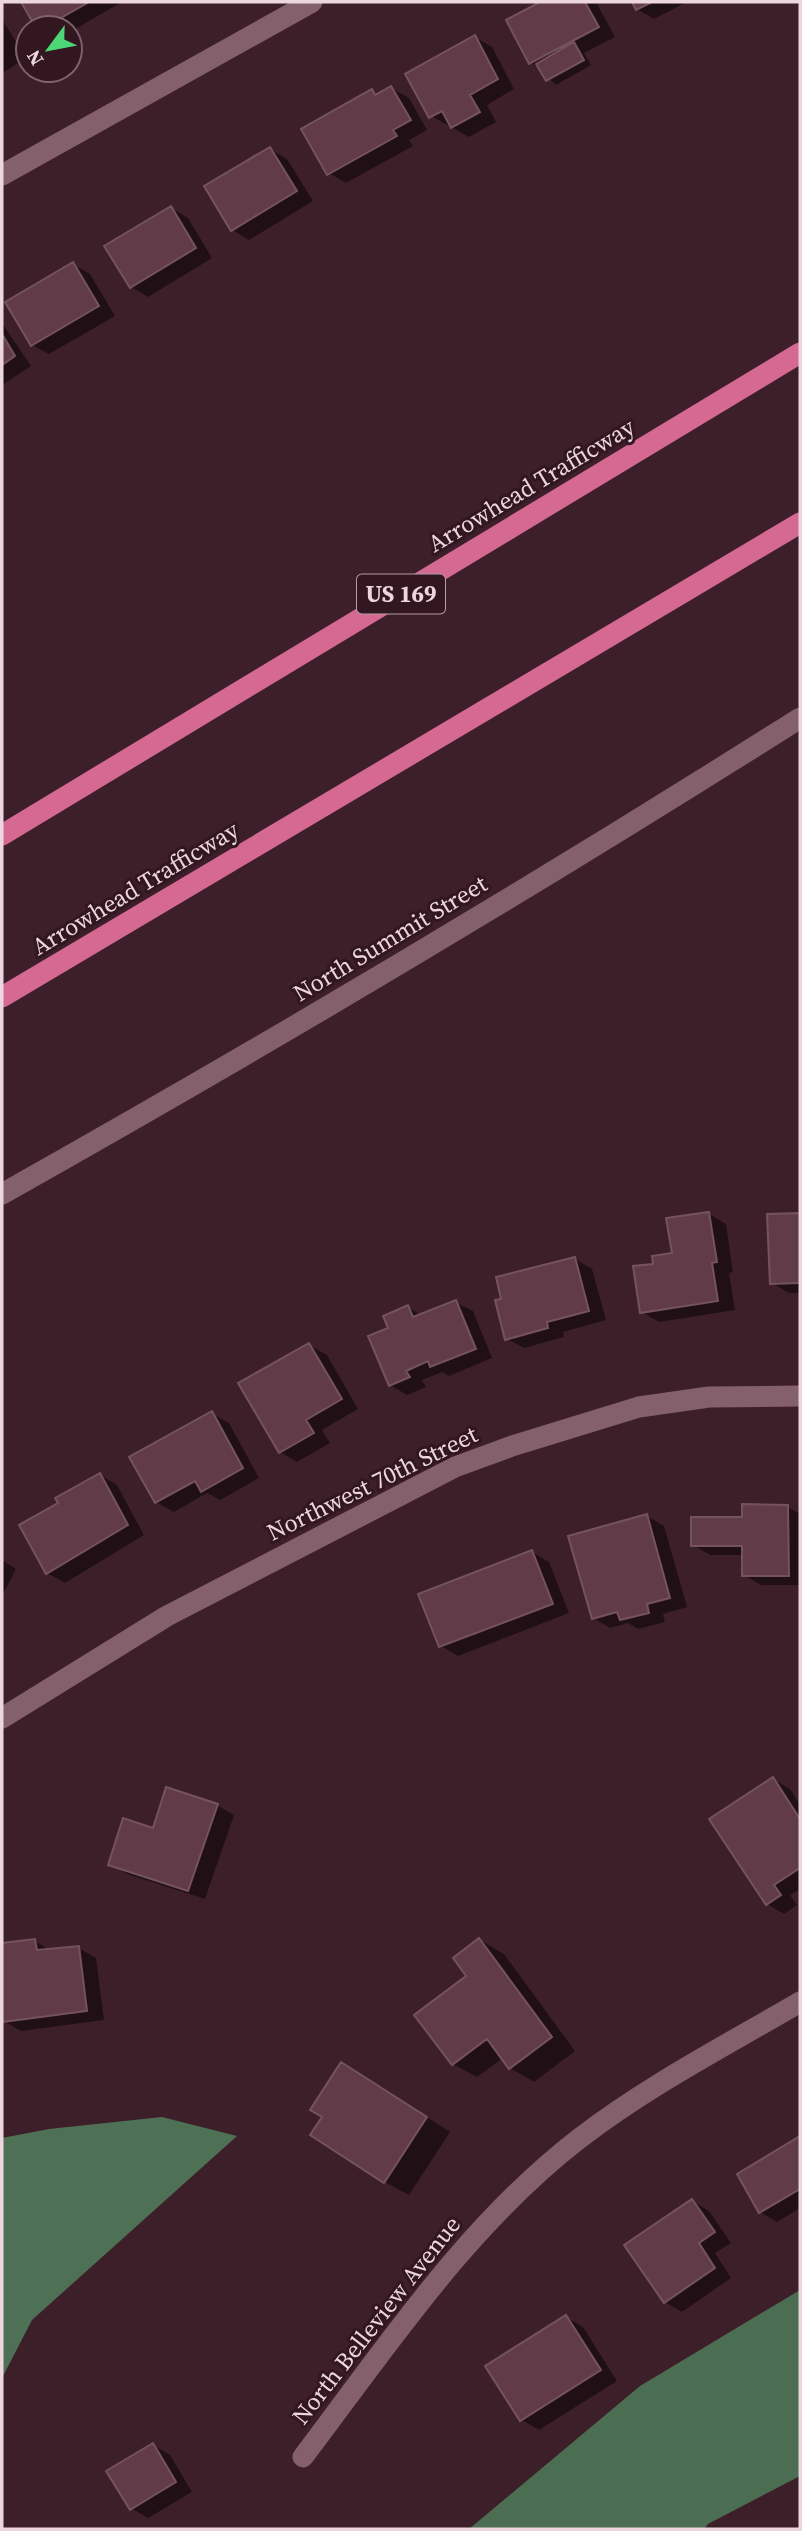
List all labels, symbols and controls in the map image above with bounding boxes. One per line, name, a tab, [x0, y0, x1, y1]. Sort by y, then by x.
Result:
north arrow	[14, 14, 84, 84]
text: N	[20, 45, 49, 71]
street label: Arrowhead Trafficway	[421, 410, 641, 560]
road number: US 169	[357, 574, 445, 614]
street label: Arrowhead Trafficway	[25, 813, 245, 963]
street label: North Summit Street	[287, 867, 493, 1009]
street label: Northwest 70th Street	[261, 1418, 483, 1548]
street label: North Belleview Avenue	[284, 2209, 468, 2431]

